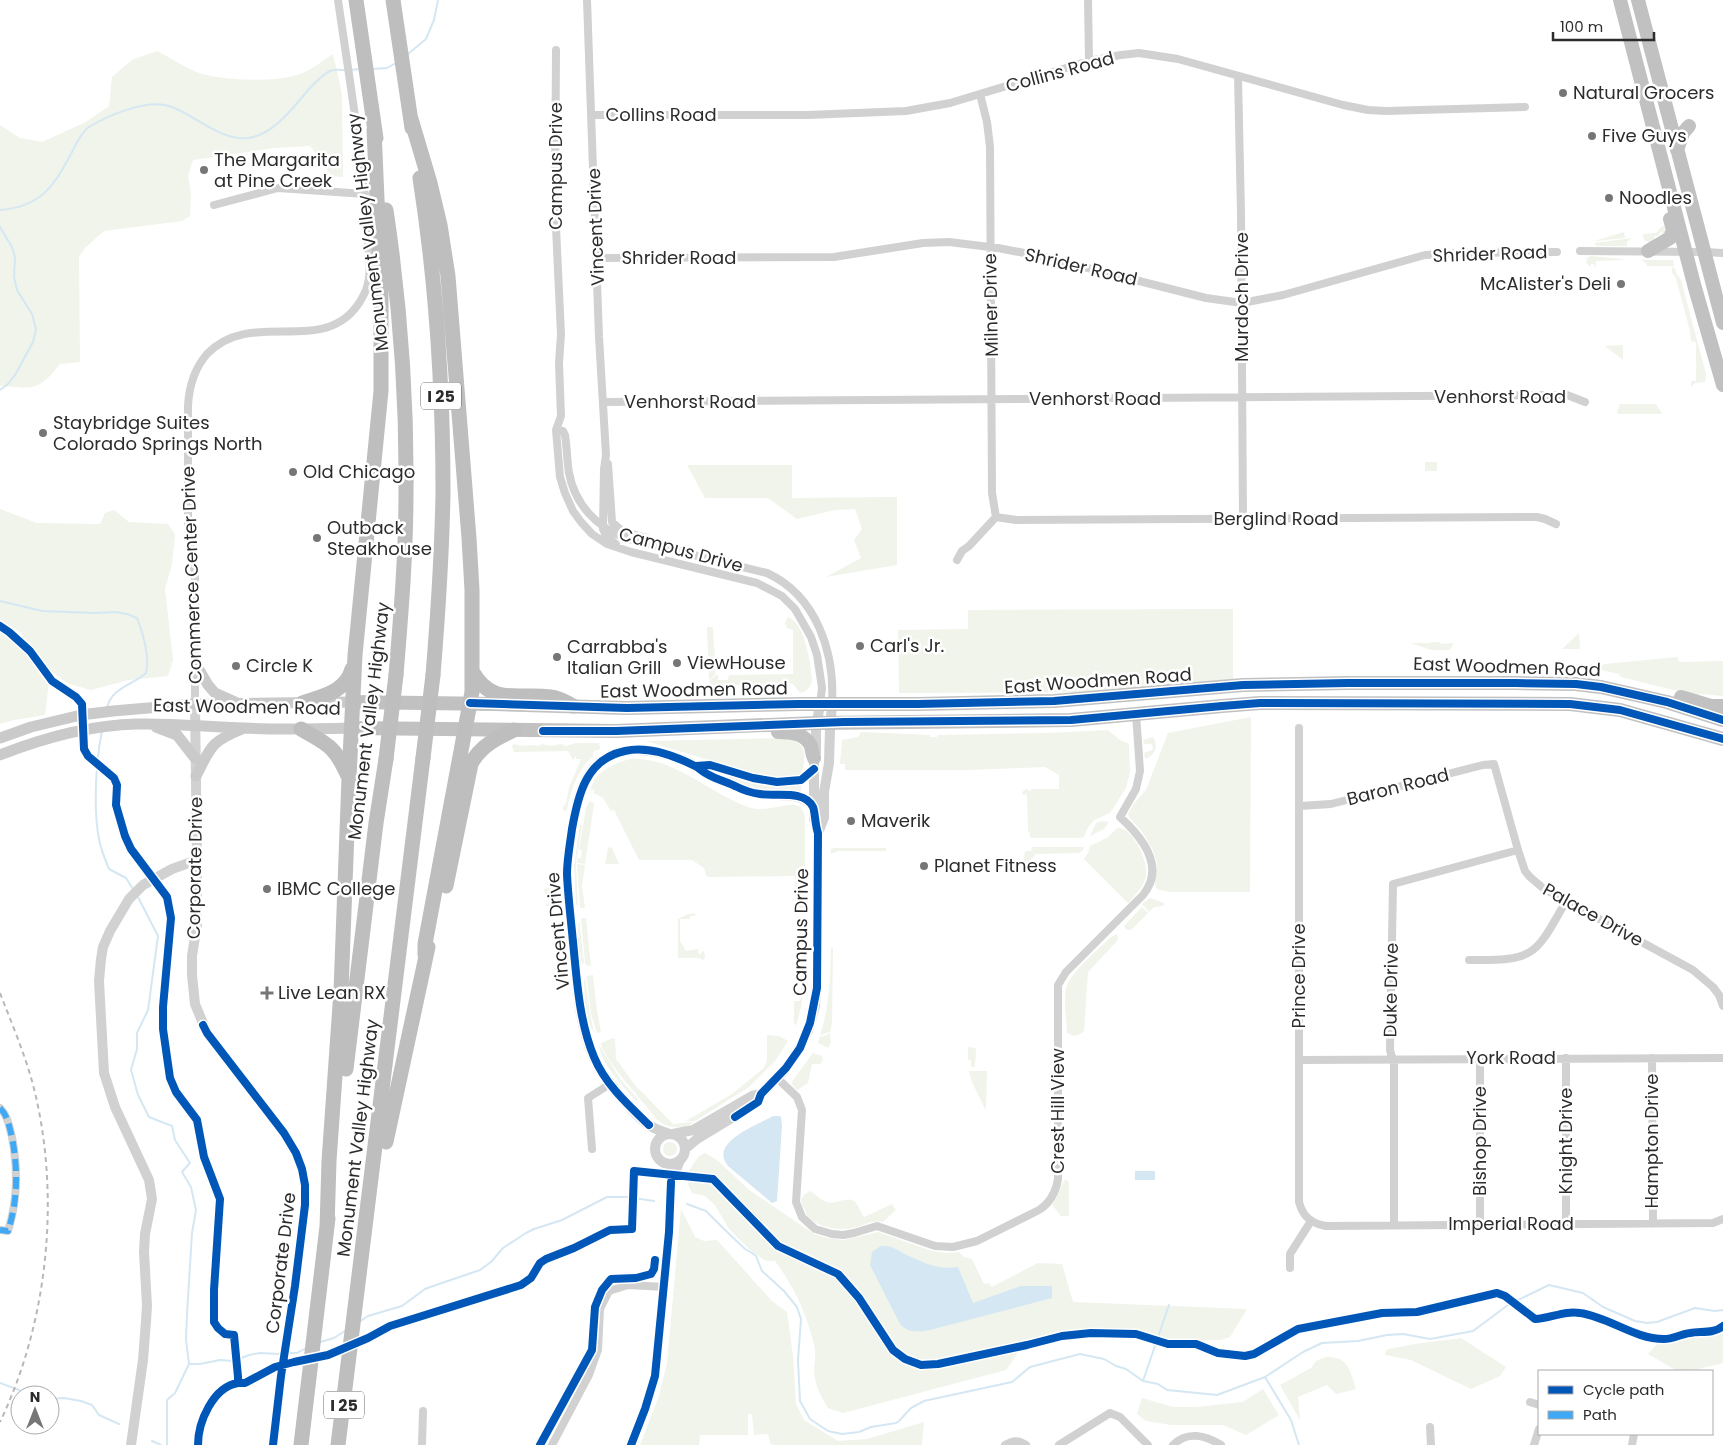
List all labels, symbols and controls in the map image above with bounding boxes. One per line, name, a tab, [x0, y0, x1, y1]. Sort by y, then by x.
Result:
scale bar	[1553, 10, 1654, 42]
text: 100 m	[1560, 16, 1603, 37]
street label: Collins Road	[1003, 45, 1117, 98]
place label: Natural Grocers	[1573, 80, 1714, 105]
marker: Natural Grocers	[1557, 87, 1569, 99]
street label: Campus Drive	[543, 102, 568, 230]
street label: Collins Road	[605, 102, 717, 127]
street label: Monument Valley Highway	[340, 112, 395, 352]
place label: Five Guys	[1602, 123, 1687, 148]
marker: Five Guys	[1586, 130, 1598, 142]
place label: The Margarita at Pine Creek	[214, 147, 340, 193]
marker: The Margarita at Pine Creek	[198, 164, 210, 176]
street label: Vincent Drive	[581, 168, 610, 287]
place label: Noodles	[1619, 185, 1692, 210]
marker: Noodles	[1603, 192, 1615, 204]
street label: Murdoch Drive	[1229, 232, 1254, 362]
street label: Shrider Road	[1432, 239, 1548, 268]
street label: Shrider Road	[1022, 241, 1140, 292]
street label: Shrider Road	[622, 245, 736, 270]
street label: Milner Drive	[977, 253, 1004, 357]
place label: McAlister's Deli	[1480, 271, 1611, 296]
marker: McAlister's Deli	[1615, 278, 1627, 290]
road number: I 25	[421, 382, 461, 410]
street label: Venhorst Road	[1434, 384, 1566, 409]
street label: Venhorst Road	[1029, 386, 1161, 411]
street label: Venhorst Road	[624, 389, 756, 414]
place label: Staybridge Suites Colorado Springs North	[53, 410, 262, 456]
marker: Staybridge Suites Colorado Springs North	[37, 427, 49, 439]
place label: Old Chicago	[303, 459, 415, 484]
street label: Commerce Center Drive	[175, 466, 208, 684]
marker: Old Chicago	[287, 466, 299, 478]
street label: Berglind Road	[1213, 506, 1339, 531]
place label: Outback Steakhouse	[327, 515, 432, 561]
street label: Campus Drive	[616, 521, 746, 578]
marker: Outback Steakhouse	[311, 532, 323, 544]
street label: Monument Valley Highway	[341, 601, 396, 841]
place label: Carl's Jr.	[870, 633, 944, 658]
place label: Carrabba's Italian Grill	[567, 634, 667, 680]
marker: Carl's Jr.	[854, 640, 866, 652]
place label: ViewHouse	[687, 650, 786, 675]
marker: Carrabba's Italian Grill	[551, 651, 563, 663]
street label: East Woodmen Road	[1413, 651, 1601, 682]
place label: Circle K	[246, 653, 313, 678]
marker: ViewHouse	[671, 657, 683, 669]
marker: Circle K	[230, 660, 242, 672]
street label: East Woodmen Road	[1003, 661, 1192, 700]
street label: East Woodmen Road	[600, 675, 788, 704]
street label: East Woodmen Road	[153, 692, 341, 721]
street label: Baron Road	[1344, 762, 1452, 811]
street label: Corporate Drive	[181, 797, 208, 939]
place label: Maverik	[861, 808, 931, 833]
marker: Maverik	[845, 815, 857, 827]
place label: Planet Fitness	[934, 853, 1057, 878]
marker: Planet Fitness	[918, 860, 930, 872]
street label: Campus Drive	[787, 868, 814, 996]
street label: Vincent Drive	[540, 871, 575, 991]
place label: IBMC College	[277, 876, 395, 901]
street label: Palace Drive	[1539, 877, 1648, 952]
marker: IBMC College	[261, 883, 273, 895]
street label: Prince Drive	[1286, 923, 1311, 1029]
street label: Duke Drive	[1377, 942, 1404, 1038]
place label: Live Lean RX	[278, 980, 386, 1005]
marker: Live Lean RX	[260, 986, 274, 1000]
street label: Monument Valley Highway	[330, 1018, 385, 1258]
street label: York Road	[1466, 1045, 1556, 1070]
street label: Crest Hill View	[1045, 1048, 1070, 1174]
street label: Hampton Drive	[1639, 1074, 1664, 1208]
street label: Bishop Drive	[1467, 1086, 1492, 1196]
street label: Knight Drive	[1553, 1088, 1578, 1194]
street label: Corporate Drive	[259, 1191, 302, 1335]
street label: Imperial Road	[1448, 1211, 1574, 1236]
legend	[1538, 1370, 1713, 1435]
text: Cycle path	[1583, 1379, 1664, 1400]
north arrow	[10, 1385, 60, 1435]
text: N	[30, 1387, 40, 1407]
road number: I 25	[324, 1392, 364, 1418]
text: Path	[1583, 1404, 1617, 1425]

